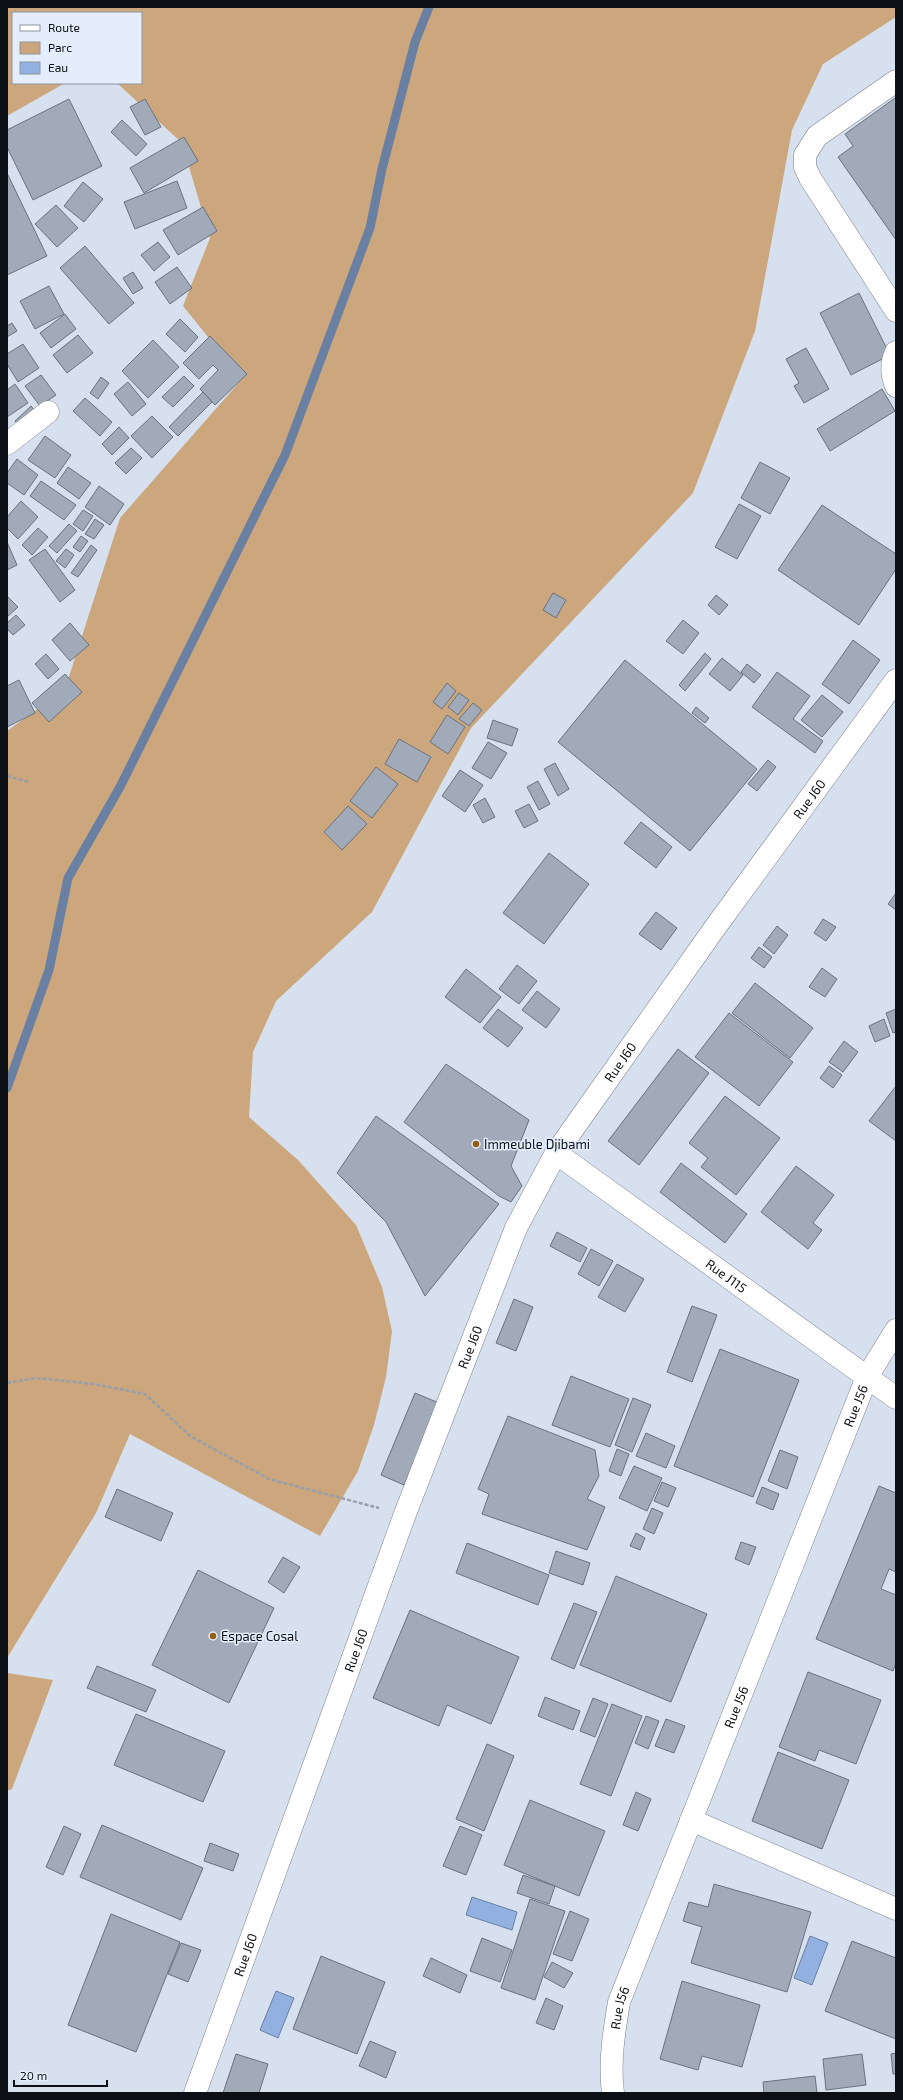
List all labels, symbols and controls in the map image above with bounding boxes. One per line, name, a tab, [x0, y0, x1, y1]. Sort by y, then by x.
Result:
legend	[12, 12, 142, 84]
text: Route	[48, 20, 80, 34]
text: Parc	[48, 40, 72, 54]
text: Eau	[48, 60, 68, 74]
street label: Rue J60	[789, 776, 829, 822]
street label: Rue J60	[601, 1039, 640, 1085]
place label: Immeuble Djibami	[484, 1136, 590, 1152]
marker: Immeuble Djibami	[471, 1139, 481, 1149]
street label: Rue J115	[703, 1256, 750, 1296]
street label: Rue J60	[454, 1323, 485, 1371]
street label: Rue J56	[840, 1382, 871, 1429]
street label: Rue J60	[340, 1626, 371, 1674]
place label: Espace Cosal	[221, 1628, 298, 1644]
marker: Espace Cosal	[208, 1631, 218, 1641]
street label: Rue J56	[721, 1684, 752, 1730]
street label: Rue J60	[230, 1931, 260, 1979]
street label: Rue J56	[607, 1984, 632, 2030]
scale bar	[14, 2062, 107, 2088]
text: 20 m	[20, 2068, 47, 2082]

